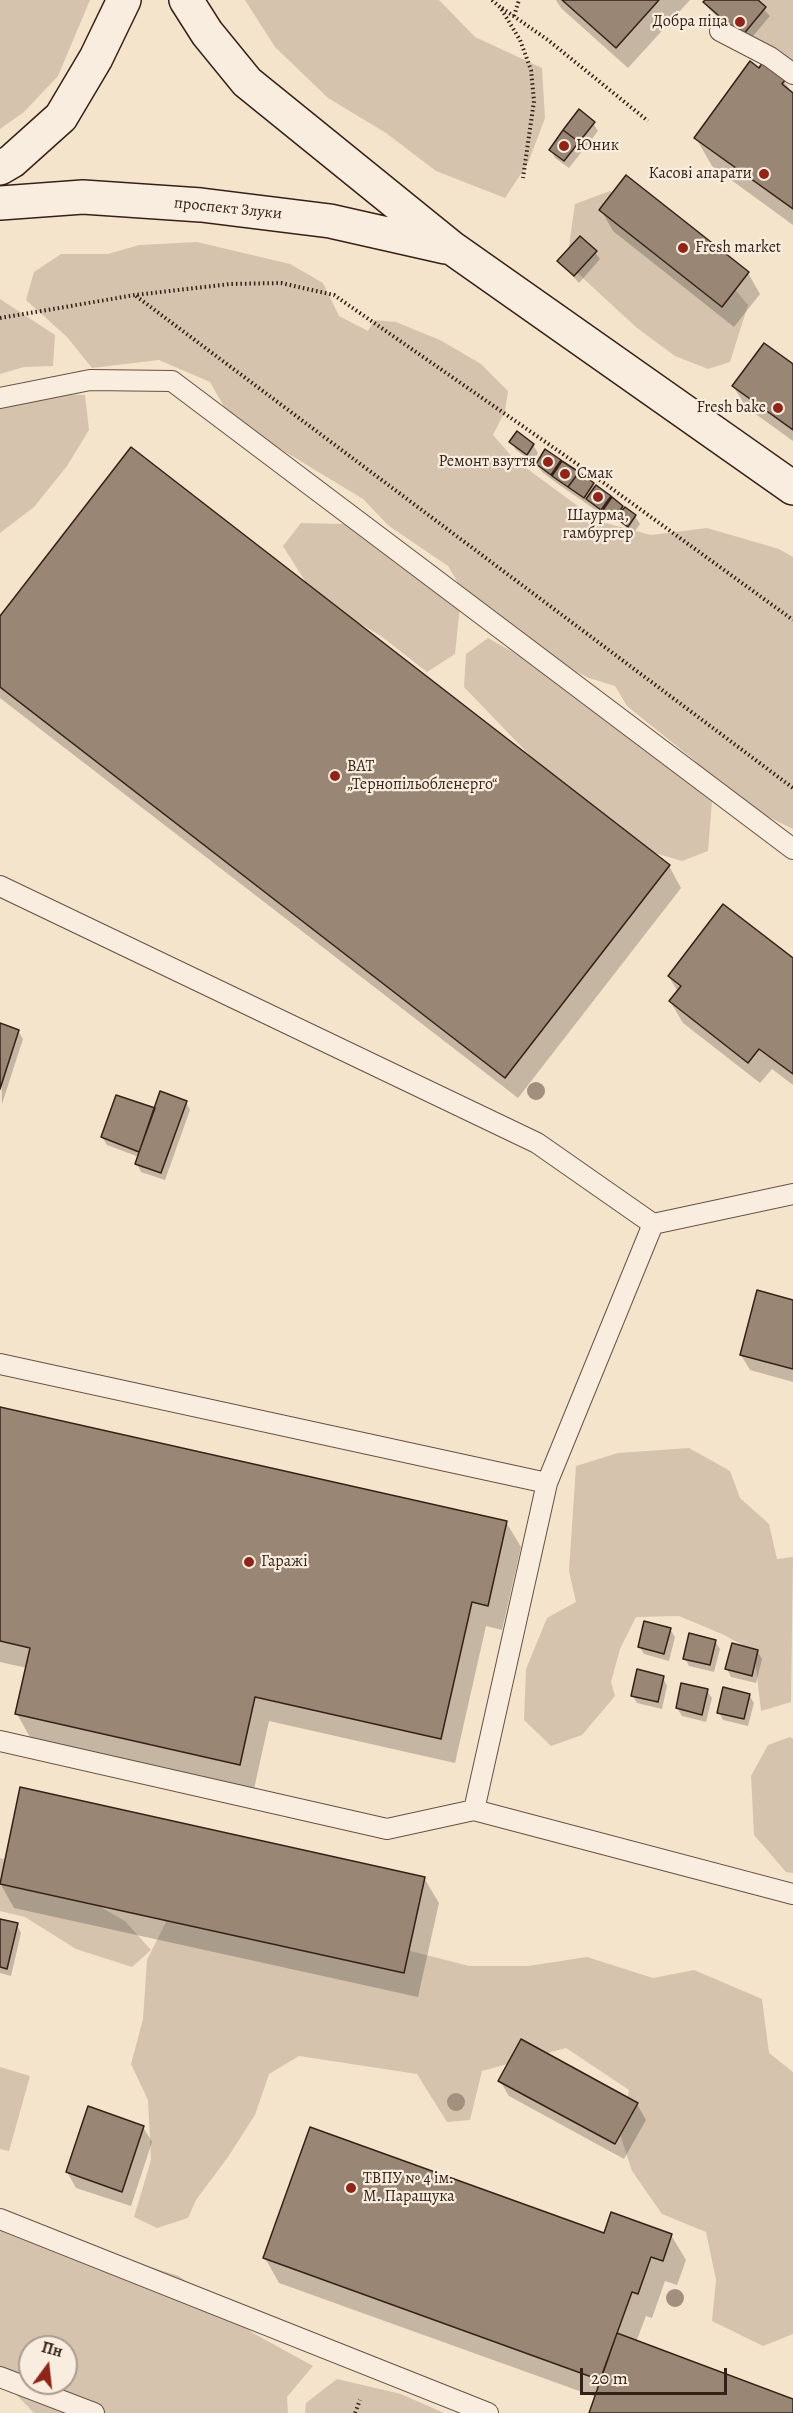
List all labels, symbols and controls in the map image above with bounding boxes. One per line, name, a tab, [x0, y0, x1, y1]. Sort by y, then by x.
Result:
place label: Добра піца	[652, 12, 728, 32]
marker: Добра піца	[733, 15, 747, 29]
place label: Юник	[576, 136, 619, 156]
marker: Юник	[557, 139, 571, 153]
place label: Касові апарати	[648, 164, 752, 184]
marker: Касові апарати	[757, 167, 771, 181]
street label: проспект Злуки	[173, 194, 283, 224]
place label: Fresh market	[695, 238, 781, 258]
marker: Fresh market	[676, 241, 690, 255]
place label: Fresh bake	[696, 398, 766, 418]
marker: Fresh bake	[771, 401, 785, 415]
place label: Ремонт взуття	[439, 452, 536, 472]
marker: Ремонт взуття	[541, 455, 555, 469]
place label: Смак	[577, 464, 613, 484]
marker: Смак	[558, 467, 572, 481]
marker: Шаурма, гамбургер	[591, 490, 605, 504]
place label: Шаурма, гамбургер	[563, 506, 633, 544]
place label: ВАТ „Тернопільобленерго“	[347, 757, 497, 795]
marker: ВАТ „Тернопільобленерго“	[328, 769, 342, 783]
place label: Гаражі	[261, 1552, 308, 1572]
marker: Гаражі	[242, 1555, 256, 1569]
place label: ТВПУ № 4 ім. М. Паращука	[363, 2169, 455, 2207]
marker: ТВПУ № 4 ім. М. Паращука	[344, 2181, 358, 2195]
north arrow	[18, 2335, 78, 2395]
text: Пн	[39, 2336, 65, 2363]
scale bar	[583, 2356, 730, 2394]
text: 20 m	[591, 2366, 628, 2390]

